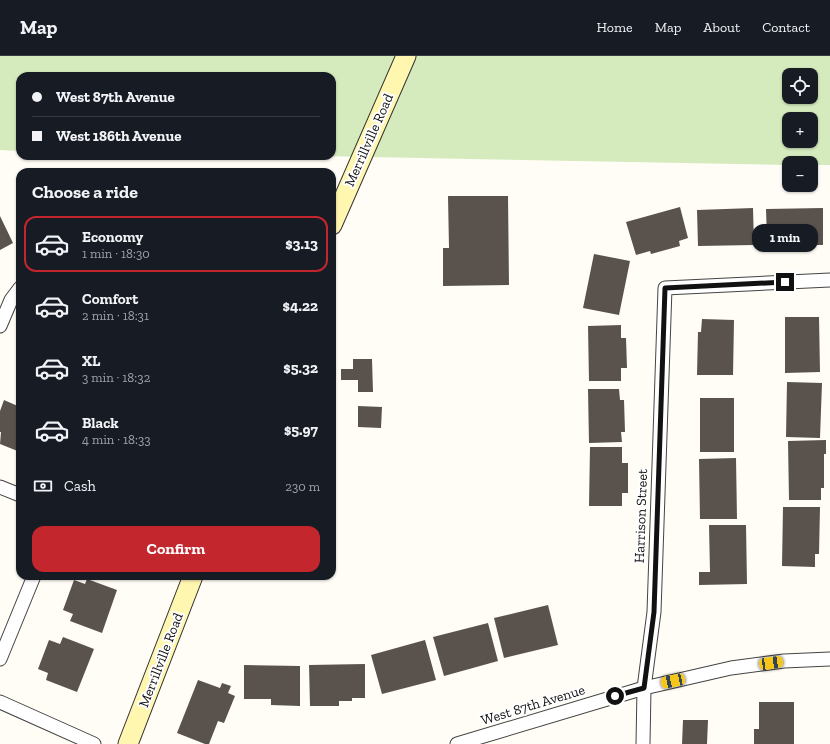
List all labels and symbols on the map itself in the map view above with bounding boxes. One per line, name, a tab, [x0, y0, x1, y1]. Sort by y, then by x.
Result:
street label: Merrillville Road	[341, 91, 397, 189]
callout: 1 min	[752, 224, 818, 252]
route end	[776, 273, 794, 291]
street label: Harrison Street	[631, 468, 651, 563]
street label: Merrillville Road	[135, 610, 187, 710]
car	[758, 655, 784, 671]
car	[660, 673, 686, 689]
street label: West 87th Avenue	[479, 681, 587, 729]
route start	[606, 687, 624, 705]

